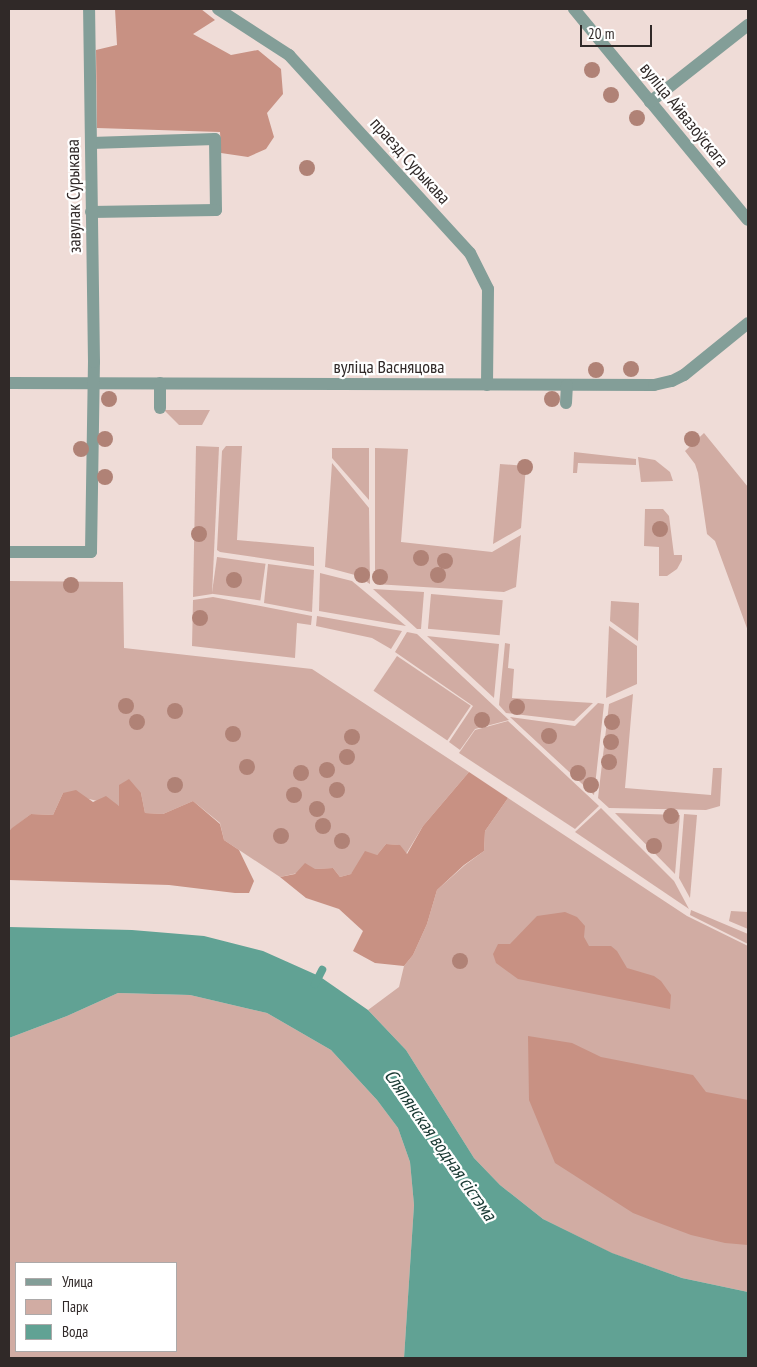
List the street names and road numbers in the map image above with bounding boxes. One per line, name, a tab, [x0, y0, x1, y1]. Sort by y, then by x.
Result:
street label: вуліца Айвазоўскага	[635, 58, 733, 172]
street label: праезд Сурыкава	[365, 113, 455, 209]
street label: завулак Сурыкава	[62, 139, 86, 253]
street label: вуліца Васняцова	[333, 356, 445, 378]

